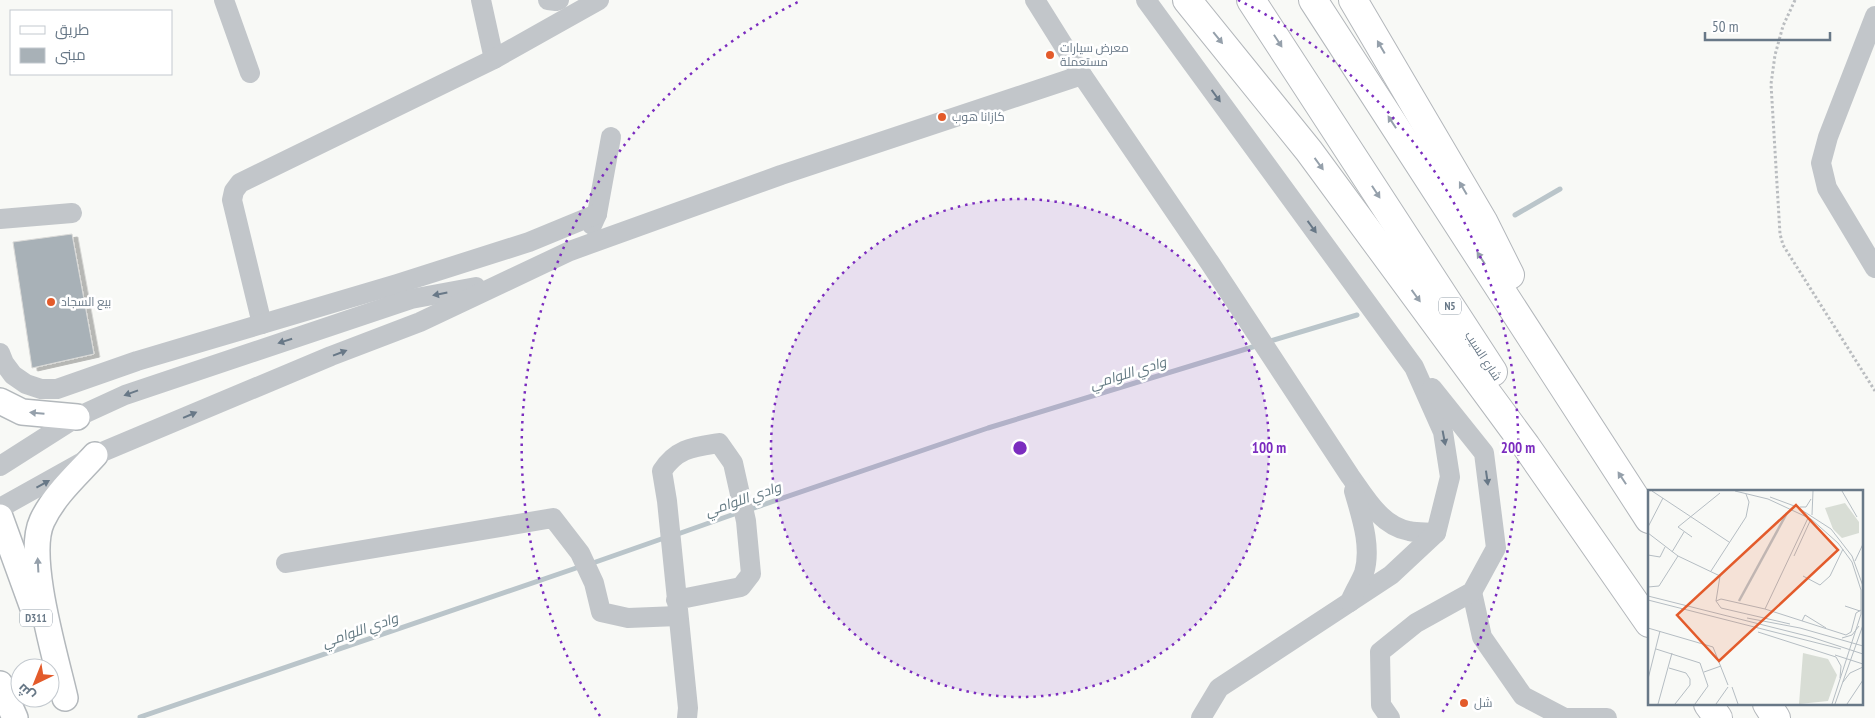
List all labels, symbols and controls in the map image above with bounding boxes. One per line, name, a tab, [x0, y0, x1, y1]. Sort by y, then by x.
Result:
legend	[10, 10, 172, 75]
scale bar	[1705, 10, 1830, 42]
text: 50 m	[1712, 17, 1738, 36]
text: طريق	[55, 20, 89, 40]
one-way arrow	[1212, 31, 1223, 44]
one-way arrow	[1273, 34, 1283, 48]
place label: معرض سيارات مستعملة	[1060, 40, 1129, 69]
one-way arrow	[1377, 40, 1385, 55]
text: مبنى	[55, 45, 86, 65]
marker: معرض سيارات مستعملة	[1044, 49, 1056, 61]
one-way arrow	[1211, 89, 1221, 103]
place label: كازانا هوب	[952, 109, 1005, 124]
marker: كازانا هوب	[936, 111, 948, 123]
one-way arrow	[1388, 115, 1397, 128]
one-way arrow	[1314, 157, 1325, 170]
one-way arrow	[1459, 181, 1468, 194]
one-way arrow	[1371, 185, 1380, 199]
one-way arrow	[1307, 220, 1317, 234]
one-way arrow	[1476, 251, 1486, 265]
one-way arrow	[1410, 289, 1420, 302]
one-way arrow	[432, 290, 448, 298]
place label: بيع السجاد	[61, 294, 111, 310]
marker: بيع السجاد	[45, 296, 57, 308]
road number: N5	[1439, 298, 1461, 314]
street label: شارع السيب	[1461, 328, 1505, 384]
one-way arrow	[277, 337, 292, 345]
one-way arrow	[332, 349, 347, 356]
water label: وادي اللوامي	[1088, 352, 1170, 396]
one-way arrow	[123, 389, 138, 397]
one-way arrow	[29, 409, 45, 417]
one-way arrow	[182, 411, 197, 419]
one-way arrow	[1440, 430, 1448, 446]
text: 100 m	[1252, 438, 1286, 457]
text: 200 m	[1501, 438, 1535, 457]
centre of rings	[1011, 439, 1029, 457]
one-way arrow	[1484, 470, 1492, 486]
one-way arrow	[1618, 471, 1627, 484]
water label: وادي اللوامي	[703, 477, 785, 523]
one-way arrow	[35, 480, 50, 488]
inset map	[1648, 490, 1862, 706]
one-way arrow	[33, 557, 41, 573]
water label: وادي اللوامي	[320, 608, 402, 654]
road number: D311	[20, 610, 52, 626]
north arrow	[10, 658, 60, 708]
text: ش	[13, 680, 39, 705]
place label: شل	[1474, 695, 1492, 710]
marker: شل	[1458, 697, 1470, 709]

